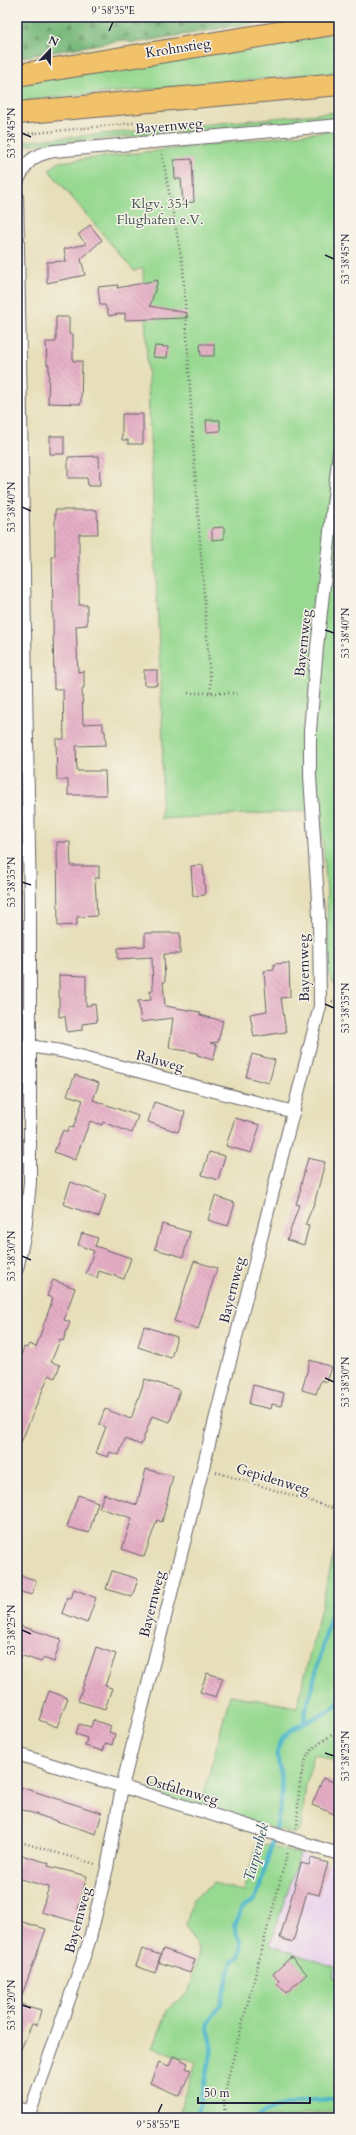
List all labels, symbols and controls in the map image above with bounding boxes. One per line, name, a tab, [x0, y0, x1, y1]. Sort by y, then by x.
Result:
text: 9°58'35"E	[91, 4, 135, 18]
north arrow	[30, 30, 70, 70]
text: N	[46, 32, 61, 50]
street label: Krohnstieg	[144, 33, 212, 63]
text: 53°38'45"N	[5, 107, 19, 158]
street label: Bayernweg	[134, 114, 204, 138]
park label: Klgv. 354 Flughafen e.V.	[117, 194, 203, 229]
text: 53°38'45"N	[339, 233, 353, 284]
text: 53°38'40"N	[5, 481, 19, 532]
text: 53°38'40"N	[339, 607, 353, 658]
street label: Bayernweg	[290, 608, 316, 678]
text: 53°38'35"N	[5, 856, 19, 907]
street label: Bayernweg	[294, 934, 314, 1002]
text: 53°38'35"N	[339, 982, 353, 1033]
street label: Rahweg	[134, 1045, 186, 1077]
text: 53°38'30"N	[5, 1230, 19, 1281]
street label: Bayernweg	[215, 1255, 249, 1325]
text: 53°38'30"N	[339, 1356, 353, 1407]
street label: Gepidenweg	[234, 1459, 312, 1499]
street label: Bayernweg	[135, 1569, 169, 1639]
text: 53°38'25"N	[5, 1604, 19, 1655]
text: 53°38'25"N	[339, 1730, 353, 1781]
street label: Ostfalenweg	[143, 1771, 221, 1809]
water label: Tarpenbek	[239, 1820, 274, 1883]
street label: Bayernweg	[60, 1885, 96, 1955]
text: 53°38'20"N	[5, 1979, 19, 2030]
scale bar	[198, 2079, 310, 2105]
text: 50 m	[204, 2085, 231, 2101]
text: 9°58'55"E	[136, 2118, 180, 2132]

